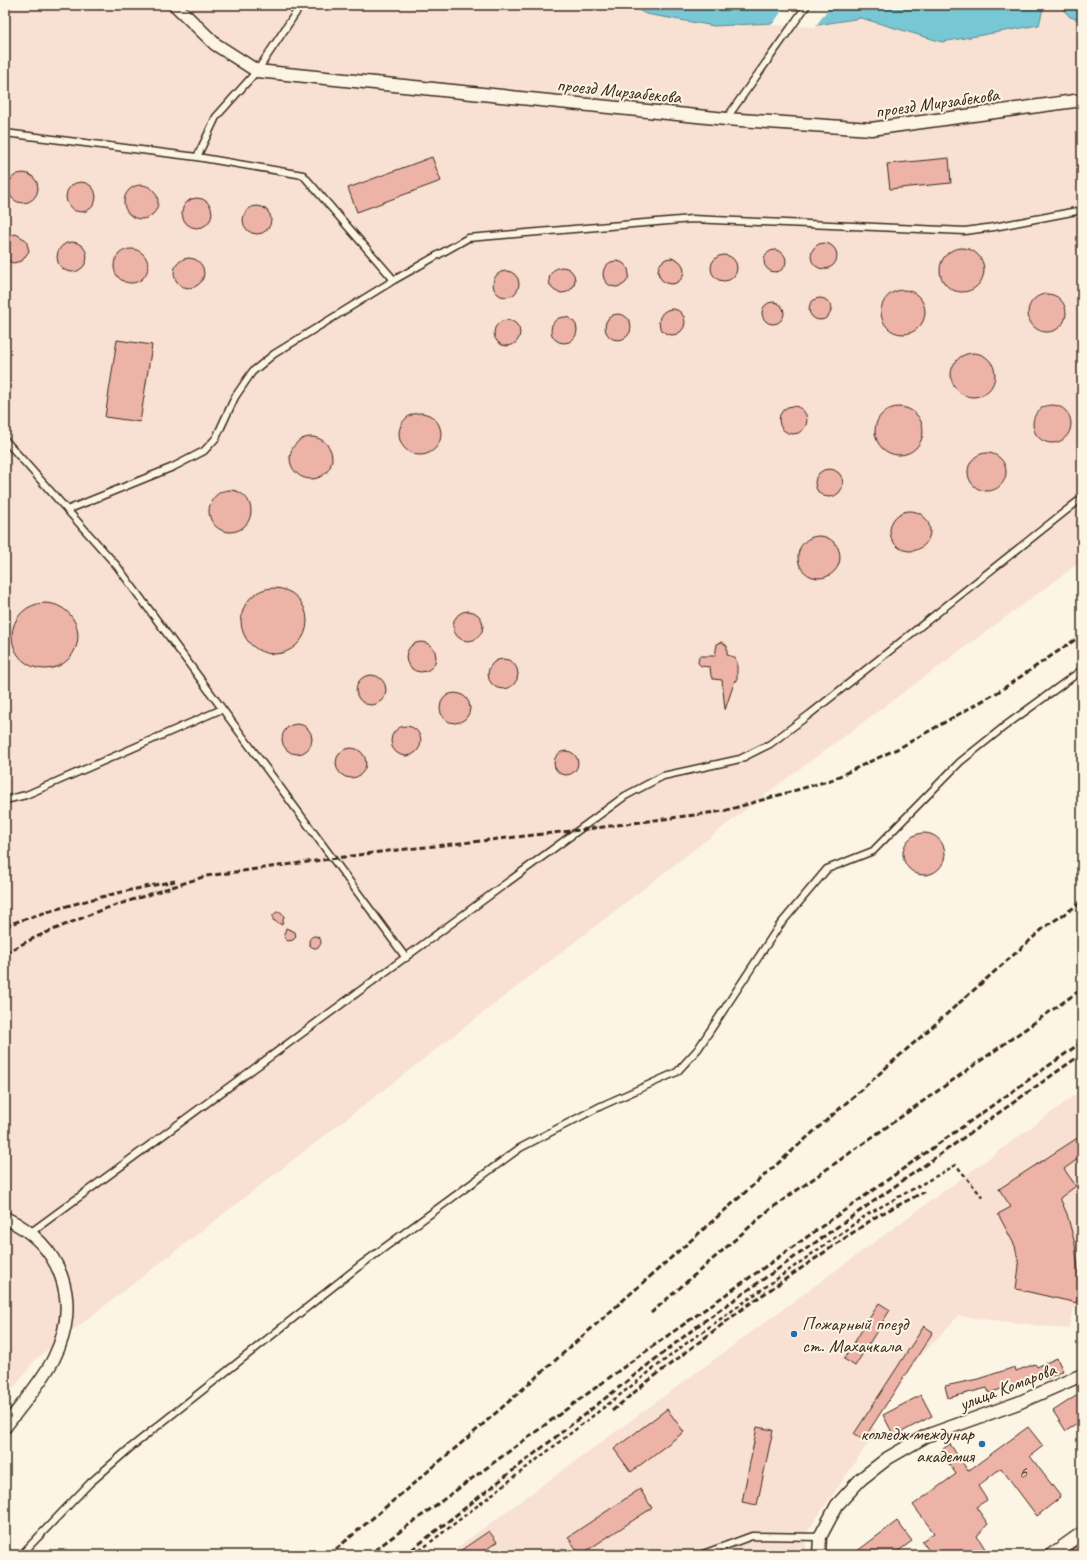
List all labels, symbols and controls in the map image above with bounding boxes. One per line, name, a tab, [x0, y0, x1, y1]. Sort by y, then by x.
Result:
street label: проезд Мирзабекова	[556, 73, 684, 110]
street label: проезд Мирзабекова	[874, 82, 1002, 124]
place label: Пожарный поезд ст. Махачкала	[802, 1312, 910, 1358]
marker: Пожарный поезд ст. Махачкала	[789, 1329, 799, 1339]
street label: улица Комарова	[955, 1357, 1061, 1417]
place label: колледж междунар академия	[860, 1422, 976, 1468]
marker: колледж междунар академия	[977, 1439, 987, 1449]
house number: 6	[1019, 1462, 1028, 1483]

